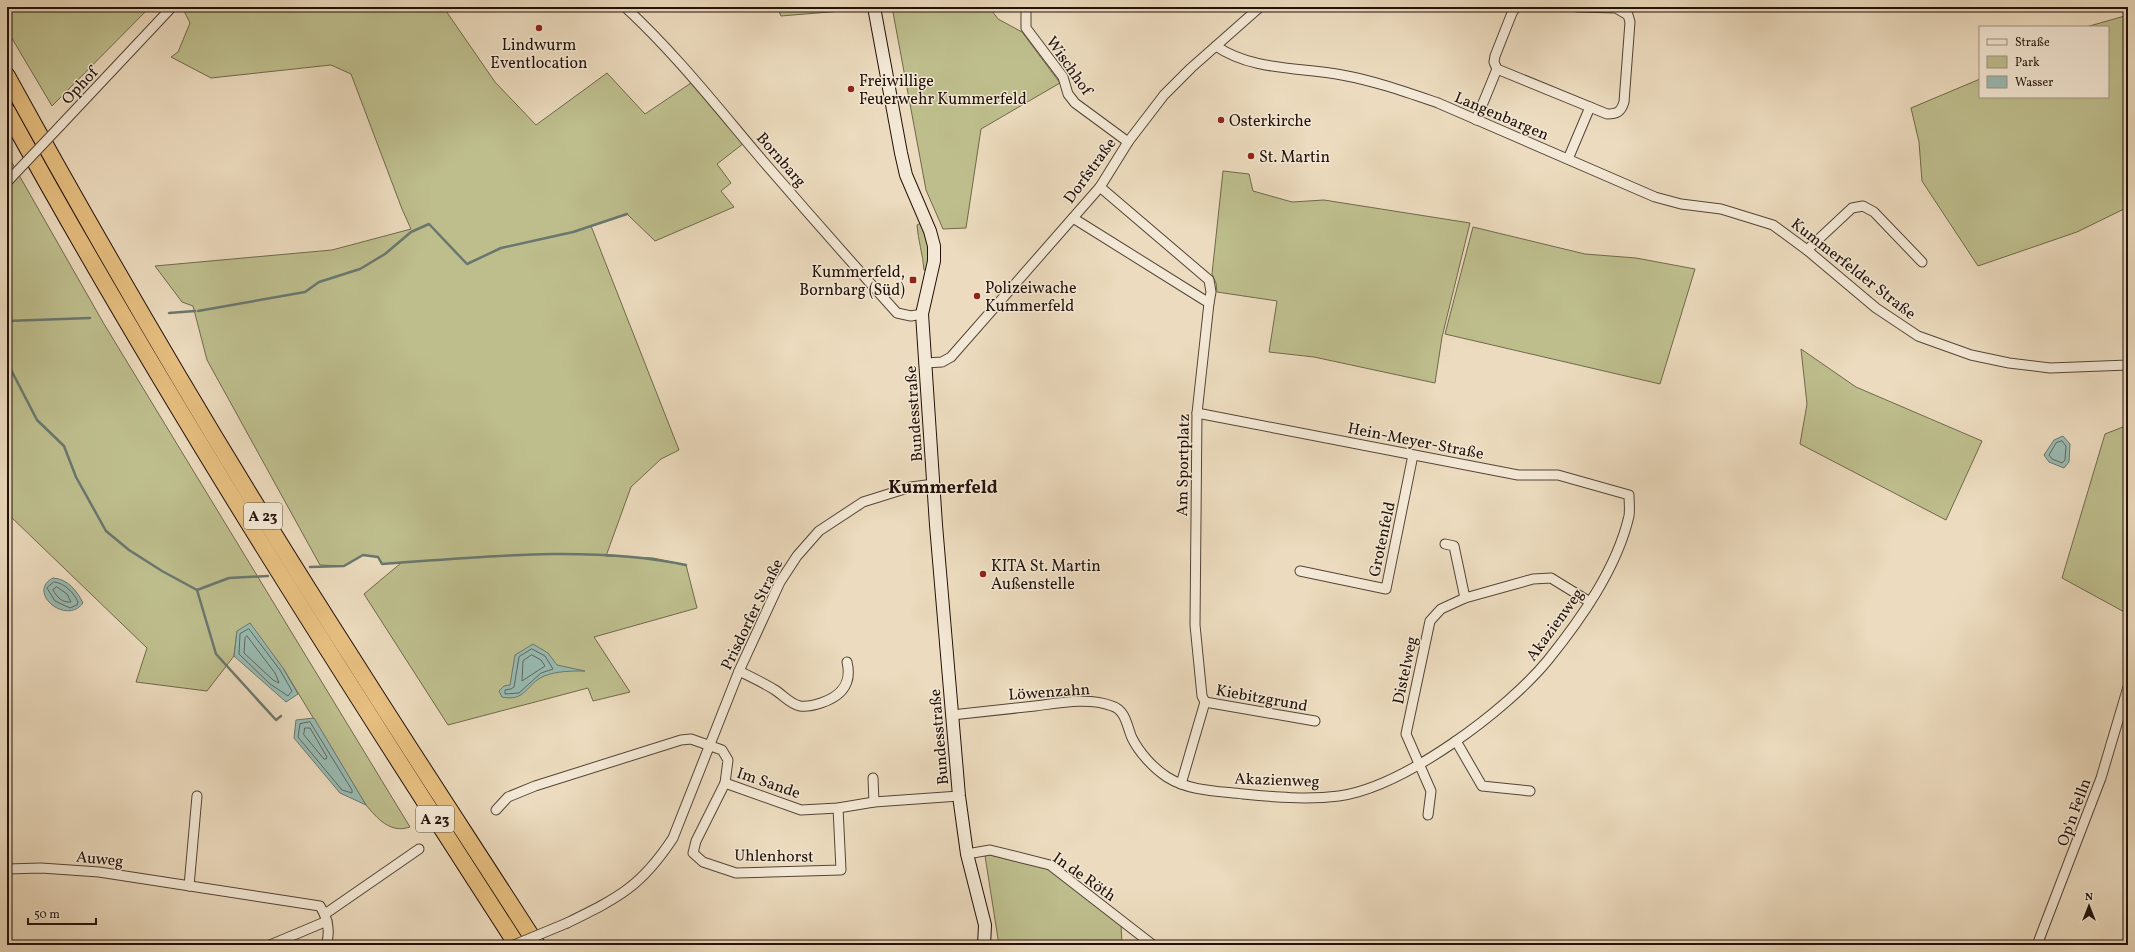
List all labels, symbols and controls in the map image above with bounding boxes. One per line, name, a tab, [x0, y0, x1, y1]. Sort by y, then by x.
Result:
marker: Lindwurm Eventlocation	[534, 23, 544, 33]
legend	[1979, 26, 2109, 98]
street label: Wischhof	[1040, 32, 1097, 101]
place label: Lindwurm Eventlocation	[490, 35, 588, 75]
text: Straße	[2015, 35, 2050, 51]
text: Park	[2015, 55, 2040, 71]
street label: Ophof	[57, 62, 105, 110]
place label: Freiwillige Feuerwehr Kummerfeld	[859, 71, 1027, 111]
text: Wasser	[2015, 75, 2053, 91]
marker: Freiwillige Feuerwehr Kummerfeld	[846, 84, 856, 94]
street label: Langenbargen	[1451, 87, 1552, 147]
place label: Osterkirche	[1229, 111, 1311, 133]
marker: Osterkirche	[1216, 115, 1226, 125]
street label: Bornbarg	[750, 128, 811, 193]
street label: Dorfstraße	[1059, 134, 1122, 209]
place label: St. Martin	[1259, 147, 1330, 169]
marker: St. Martin	[1246, 151, 1256, 161]
street label: Kummerfelder Straße	[1786, 214, 1920, 325]
place label: Kummerfeld, Bornbarg (Süd)	[799, 262, 905, 302]
marker: Kummerfeld, Bornbarg (Süd)	[908, 275, 918, 285]
place label: Polizeiwache Kummerfeld	[985, 278, 1077, 318]
marker: Polizeiwache Kummerfeld	[972, 291, 982, 301]
street label: Bundesstraße	[901, 365, 929, 463]
street label: Am Sportplatz	[1172, 414, 1196, 517]
street label: Hein-Meyer-Straße	[1346, 418, 1486, 466]
district label: Kummerfeld	[888, 476, 998, 501]
street label: Grotenfeld	[1364, 500, 1402, 579]
road number: A 23	[244, 503, 282, 529]
street label: Prisdorfer Straße	[716, 556, 789, 674]
place label: KITA St. Martin Außenstelle	[991, 556, 1101, 596]
marker: KITA St. Martin Außenstelle	[978, 569, 988, 579]
street label: Akazienweg	[1522, 584, 1590, 666]
street label: Distelweg	[1388, 634, 1424, 707]
street label: Löwenzahn	[1008, 679, 1091, 707]
street label: Kiebitzgrund	[1214, 680, 1309, 718]
street label: Bundesstraße	[925, 688, 955, 786]
street label: Im Sande	[734, 763, 803, 805]
street label: Akazienweg	[1234, 769, 1320, 793]
street label: Op'n Felln	[2052, 776, 2097, 850]
road number: A 23	[416, 806, 454, 832]
street label: Uhlenhorst	[734, 845, 814, 869]
street label: Auweg	[75, 847, 125, 873]
street label: In de Röth	[1048, 848, 1120, 907]
north arrow	[2069, 886, 2109, 926]
text: N	[2085, 890, 2093, 905]
scale bar	[28, 900, 96, 926]
text: 50 m	[34, 907, 60, 923]

